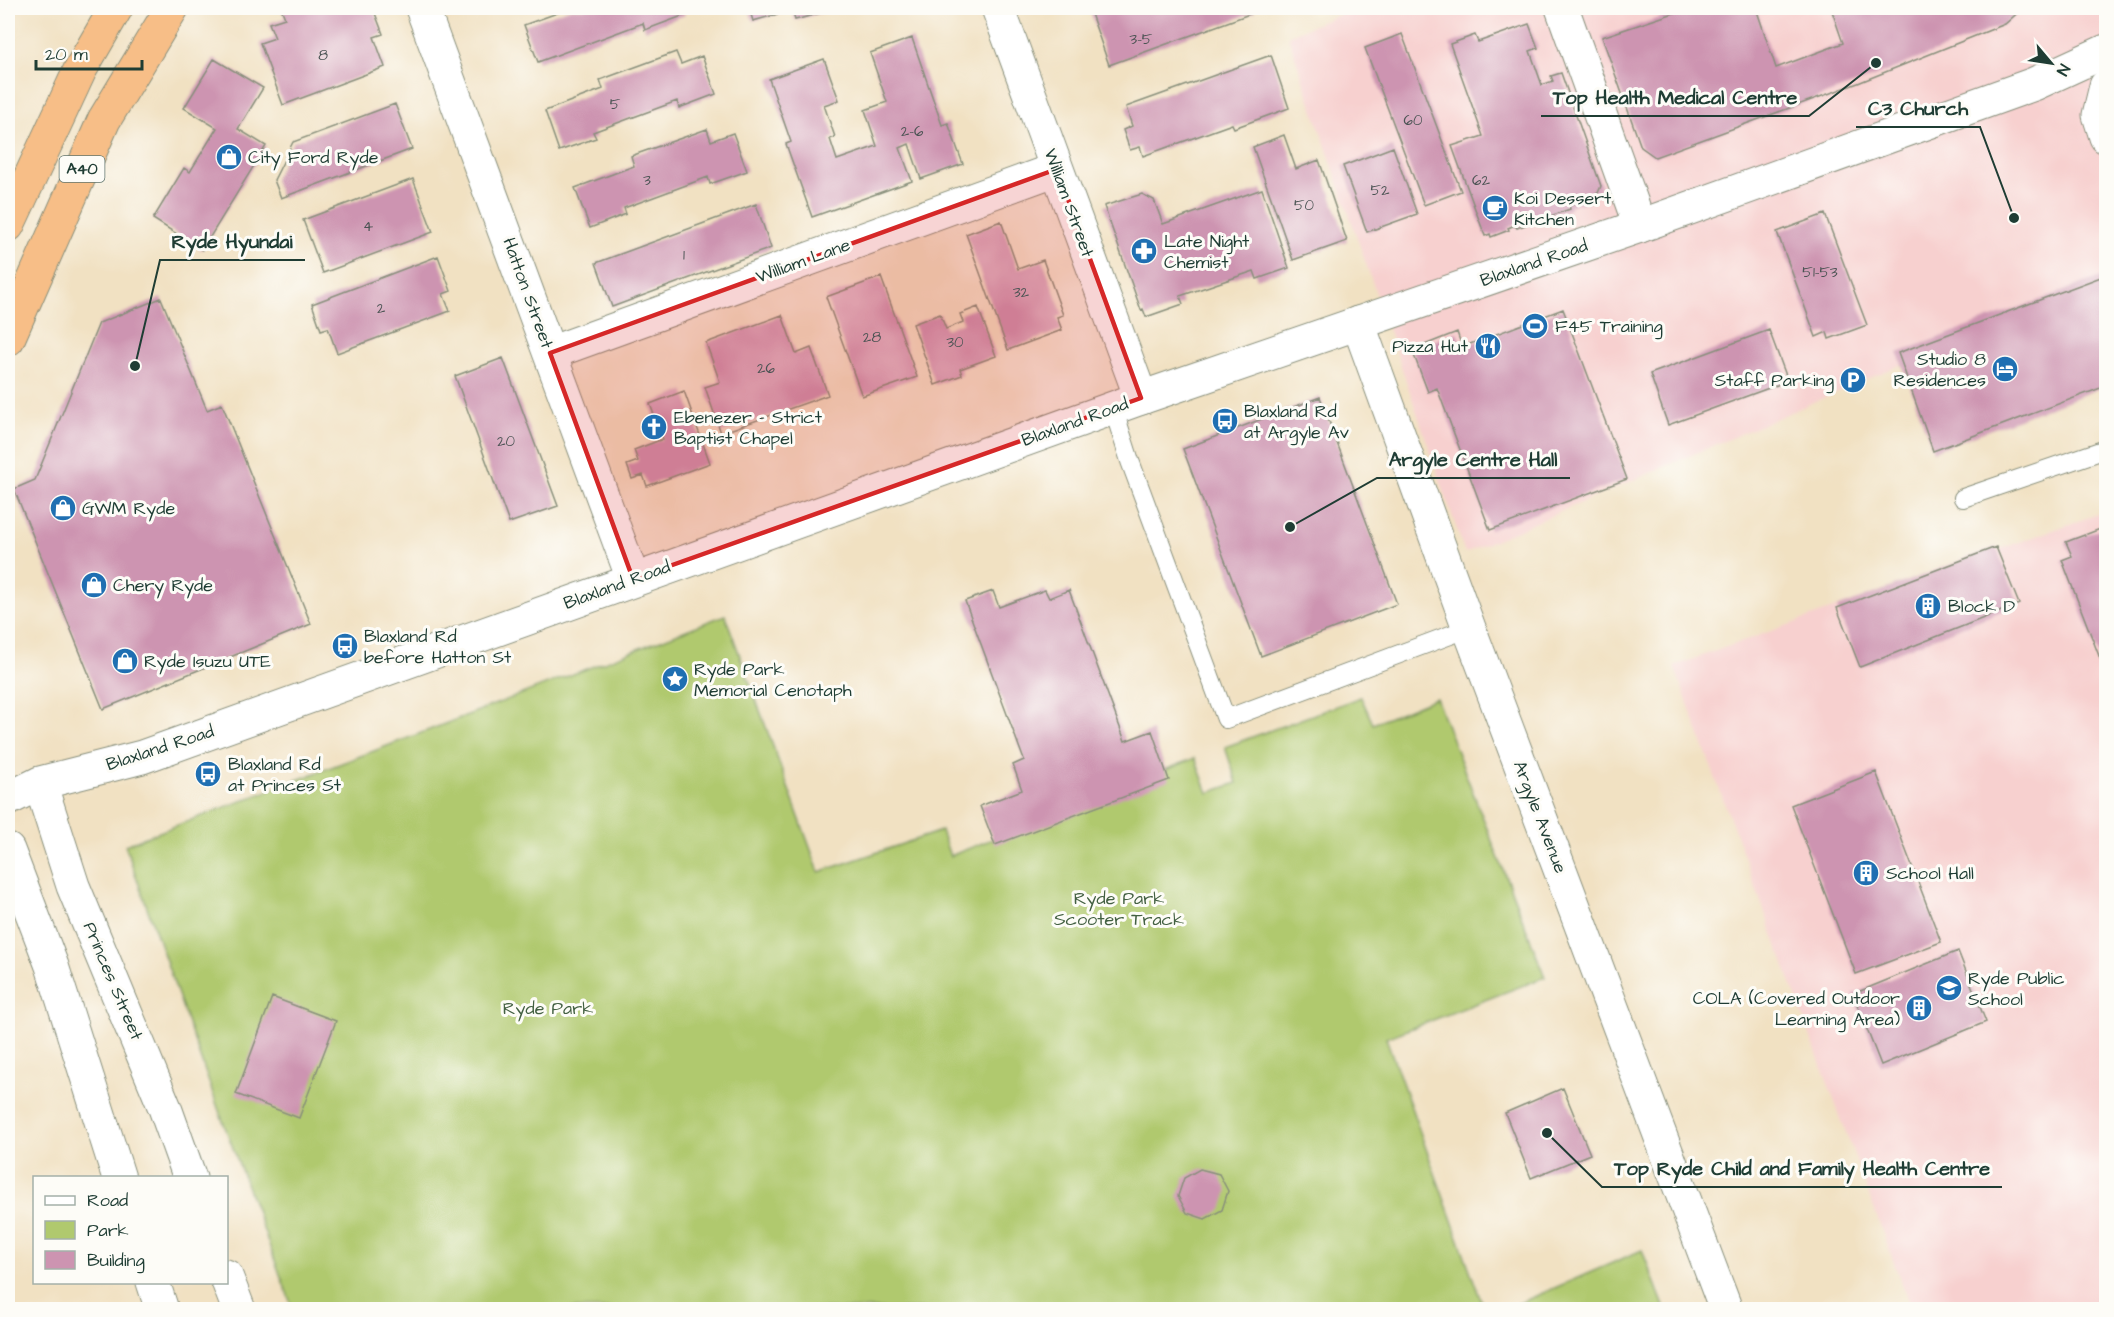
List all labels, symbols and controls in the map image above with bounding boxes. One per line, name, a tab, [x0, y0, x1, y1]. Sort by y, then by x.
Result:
house number: 3-5	[1130, 29, 1153, 50]
scale bar	[36, 33, 142, 71]
north arrow	[2021, 33, 2081, 93]
text: 20 m	[45, 42, 88, 67]
house number: 8	[318, 45, 328, 66]
text: N	[2051, 60, 2075, 80]
callout: Top Health Medical Centre	[1541, 78, 1809, 116]
text: Top Health Medical Centre	[1552, 84, 1798, 112]
callout: C3 Church	[1856, 89, 1980, 127]
house number: 5	[610, 94, 621, 115]
text: C3 Church	[1868, 95, 1969, 123]
house number: 60	[1404, 110, 1423, 131]
house number: 2-6	[901, 121, 924, 142]
shop icon: City Ford Ryde	[214, 142, 244, 172]
place label: City Ford Ryde	[248, 145, 379, 171]
street label: William Street	[1038, 145, 1100, 261]
road number: A40	[60, 156, 104, 182]
house number: 3	[643, 170, 651, 191]
house number: 62	[1472, 170, 1490, 191]
house number: 52	[1370, 180, 1390, 201]
place label: Koi Dessert Kitchen	[1514, 186, 1612, 232]
cafe icon: Koi Dessert Kitchen	[1480, 193, 1510, 223]
house number: 50	[1294, 195, 1315, 216]
house number: 4	[363, 216, 373, 237]
callout: Ryde Hyundai	[160, 222, 305, 260]
text: Ryde Hyundai	[171, 228, 293, 257]
place label: Late Night Chemist	[1164, 229, 1250, 275]
street label: William Lane	[752, 232, 854, 290]
street label: Blaxland Road	[1477, 233, 1591, 293]
street label: Hatton Street	[496, 234, 560, 353]
pharmacy icon: Late Night Chemist	[1129, 236, 1159, 266]
house number: 1	[683, 245, 685, 266]
house number: 51-53	[1802, 262, 1838, 283]
house number: 32	[1013, 282, 1030, 303]
house number: 2	[377, 298, 386, 319]
sports icon: F45 Training	[1520, 311, 1550, 341]
place label: F45 Training	[1555, 314, 1663, 340]
house number: 28	[863, 327, 881, 348]
restaurant icon: Pizza Hut	[1473, 331, 1503, 361]
house number: 30	[946, 332, 964, 353]
place label: Pizza Hut	[1392, 334, 1469, 359]
place label: Studio 8 Residences	[1894, 347, 1986, 393]
hotel icon: Studio 8 Residences	[1990, 354, 2020, 384]
house number: 26	[757, 358, 776, 379]
parking icon: Staff Parking	[1838, 365, 1868, 395]
place label: Staff Parking	[1715, 368, 1834, 394]
street label: Blaxland Road	[1018, 391, 1132, 453]
place label: Blaxland Rd at Argyle Av	[1244, 399, 1350, 446]
place label: Ebenezer - Strict Baptist Chapel	[674, 405, 823, 451]
bus stop icon: Blaxland Rd at Argyle Av	[1210, 406, 1240, 436]
church icon: Ebenezer - Strict Baptist Chapel	[639, 412, 669, 442]
house number: 20	[497, 431, 516, 452]
callout: Argyle Centre Hall	[1377, 440, 1570, 478]
text: Argyle Centre Hall	[1389, 446, 1557, 475]
shop icon: GWM Ryde	[48, 493, 78, 523]
place label: GWM Ryde	[82, 496, 175, 522]
street label: Blaxland Road	[560, 554, 674, 616]
shop icon: Chery Ryde	[79, 570, 109, 600]
place label: Chery Ryde	[113, 573, 213, 599]
building icon: Block D	[1913, 591, 1943, 621]
place label: Block D	[1948, 594, 2015, 619]
place label: Blaxland Rd before Hatton St	[364, 624, 512, 670]
bus stop icon: Blaxland Rd before Hatton St	[330, 631, 360, 661]
shop icon: Ryde Isuzu UTE	[110, 646, 140, 676]
place label: Ryde Isuzu UTE	[144, 649, 271, 675]
place label: Ryde Park Memorial Cenotaph	[694, 657, 852, 703]
place icon: Ryde Park Memorial Cenotaph	[660, 664, 690, 694]
street label: Blaxland Road	[103, 719, 217, 777]
place label: Blaxland Rd at Princes St	[228, 752, 342, 798]
street label: Argyle Avenue	[1506, 757, 1573, 878]
bus stop icon: Blaxland Rd at Princes St	[193, 759, 223, 789]
building icon: School Hall	[1851, 858, 1881, 888]
place label: School Hall	[1886, 861, 1974, 886]
park label: Ryde Park Scooter Track	[1054, 886, 1184, 932]
street label: Princes Street	[77, 918, 149, 1045]
place label: Ryde Public School	[1968, 966, 2065, 1012]
school or university icon: Ryde Public School	[1934, 973, 1964, 1003]
place label: COLA (Covered Outdoor Learning Area)	[1693, 986, 1900, 1033]
building icon: COLA (Covered Outdoor Learning Area)	[1904, 993, 1934, 1023]
park label: Ryde Park	[503, 996, 593, 1022]
callout: Top Ryde Child and Family Health Centre	[1602, 1149, 2002, 1187]
text: Top Ryde Child and Family Health Centre	[1613, 1155, 1990, 1184]
legend	[33, 1176, 228, 1284]
text: Road	[87, 1188, 128, 1213]
text: Park	[87, 1218, 129, 1243]
text: Building	[87, 1248, 145, 1274]

